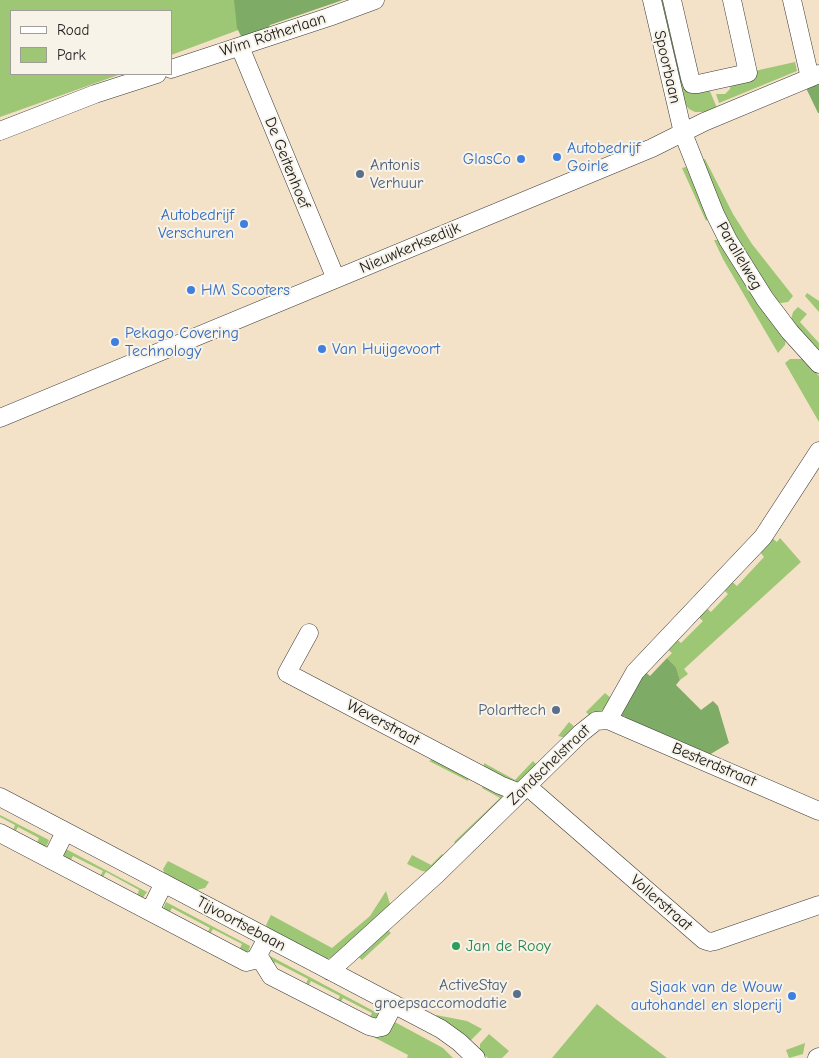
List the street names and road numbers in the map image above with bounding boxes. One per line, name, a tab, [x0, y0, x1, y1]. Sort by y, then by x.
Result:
street label: Wim Rötherlaan	[218, 9, 328, 61]
street label: Spoorbaan	[649, 29, 685, 105]
street label: De Geitenhoef	[260, 114, 314, 212]
street label: Nieuwkerksedijk	[357, 218, 463, 278]
street label: Parallelweg	[712, 219, 766, 293]
street label: Weverstraat	[343, 696, 423, 750]
street label: Zandschelstraat	[504, 721, 594, 809]
street label: Besterdstraat	[669, 739, 759, 791]
street label: Vollerstraat	[626, 871, 696, 935]
street label: Tijvoortsebaan	[193, 892, 289, 956]

